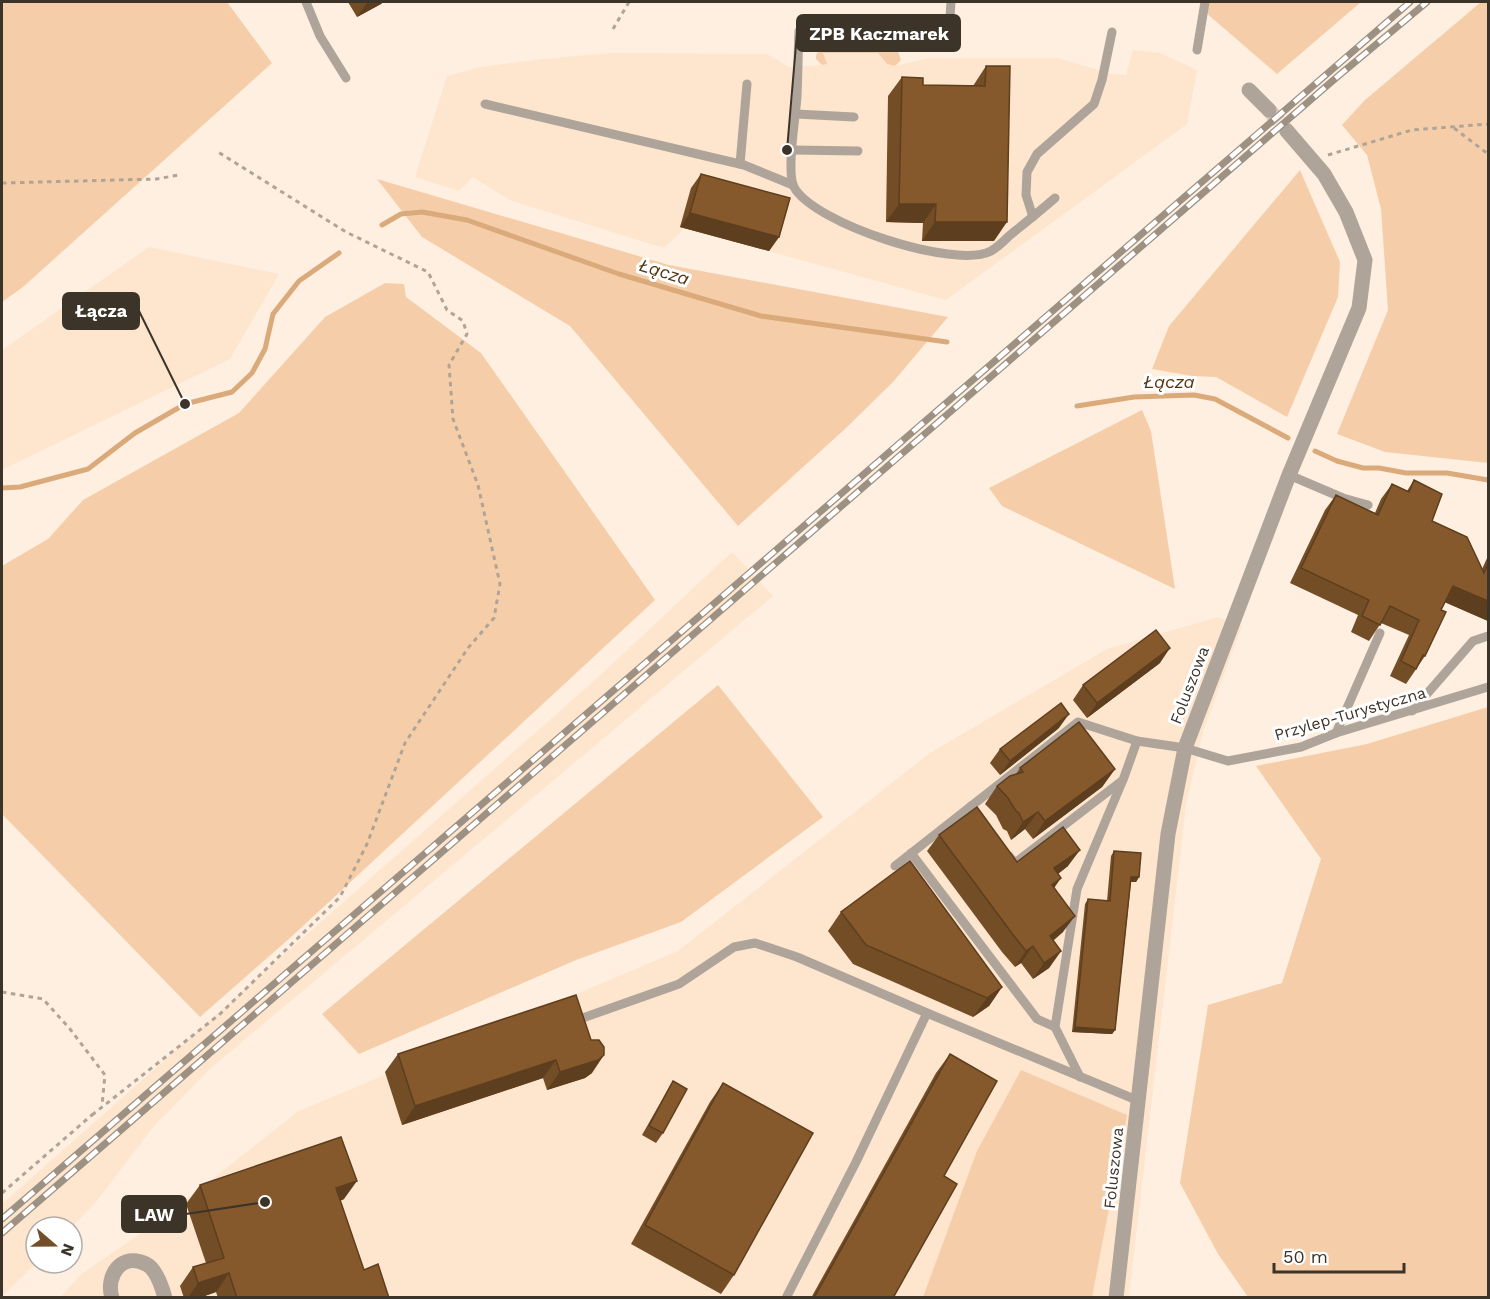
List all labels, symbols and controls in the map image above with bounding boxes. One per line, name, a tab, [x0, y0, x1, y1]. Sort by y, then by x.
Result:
callout: ZPB Kaczmarek	[797, 15, 960, 51]
text: ZPB Kaczmarek	[809, 23, 950, 44]
water label: Łącza	[637, 254, 692, 289]
callout: Łącza	[63, 293, 139, 329]
text: Łącza	[75, 300, 128, 321]
water label: Łącza	[1143, 371, 1195, 392]
street label: Foluszowa	[1166, 644, 1213, 727]
street label: Przylep-Turystyczna	[1272, 683, 1428, 744]
street label: Foluszowa	[1100, 1126, 1127, 1210]
callout: LAW	[122, 1196, 186, 1232]
text: LAW	[134, 1204, 174, 1225]
north arrow	[24, 1215, 84, 1275]
scale bar	[1274, 1236, 1404, 1274]
text: N	[57, 1241, 79, 1259]
text: 50 m	[1283, 1246, 1328, 1267]

